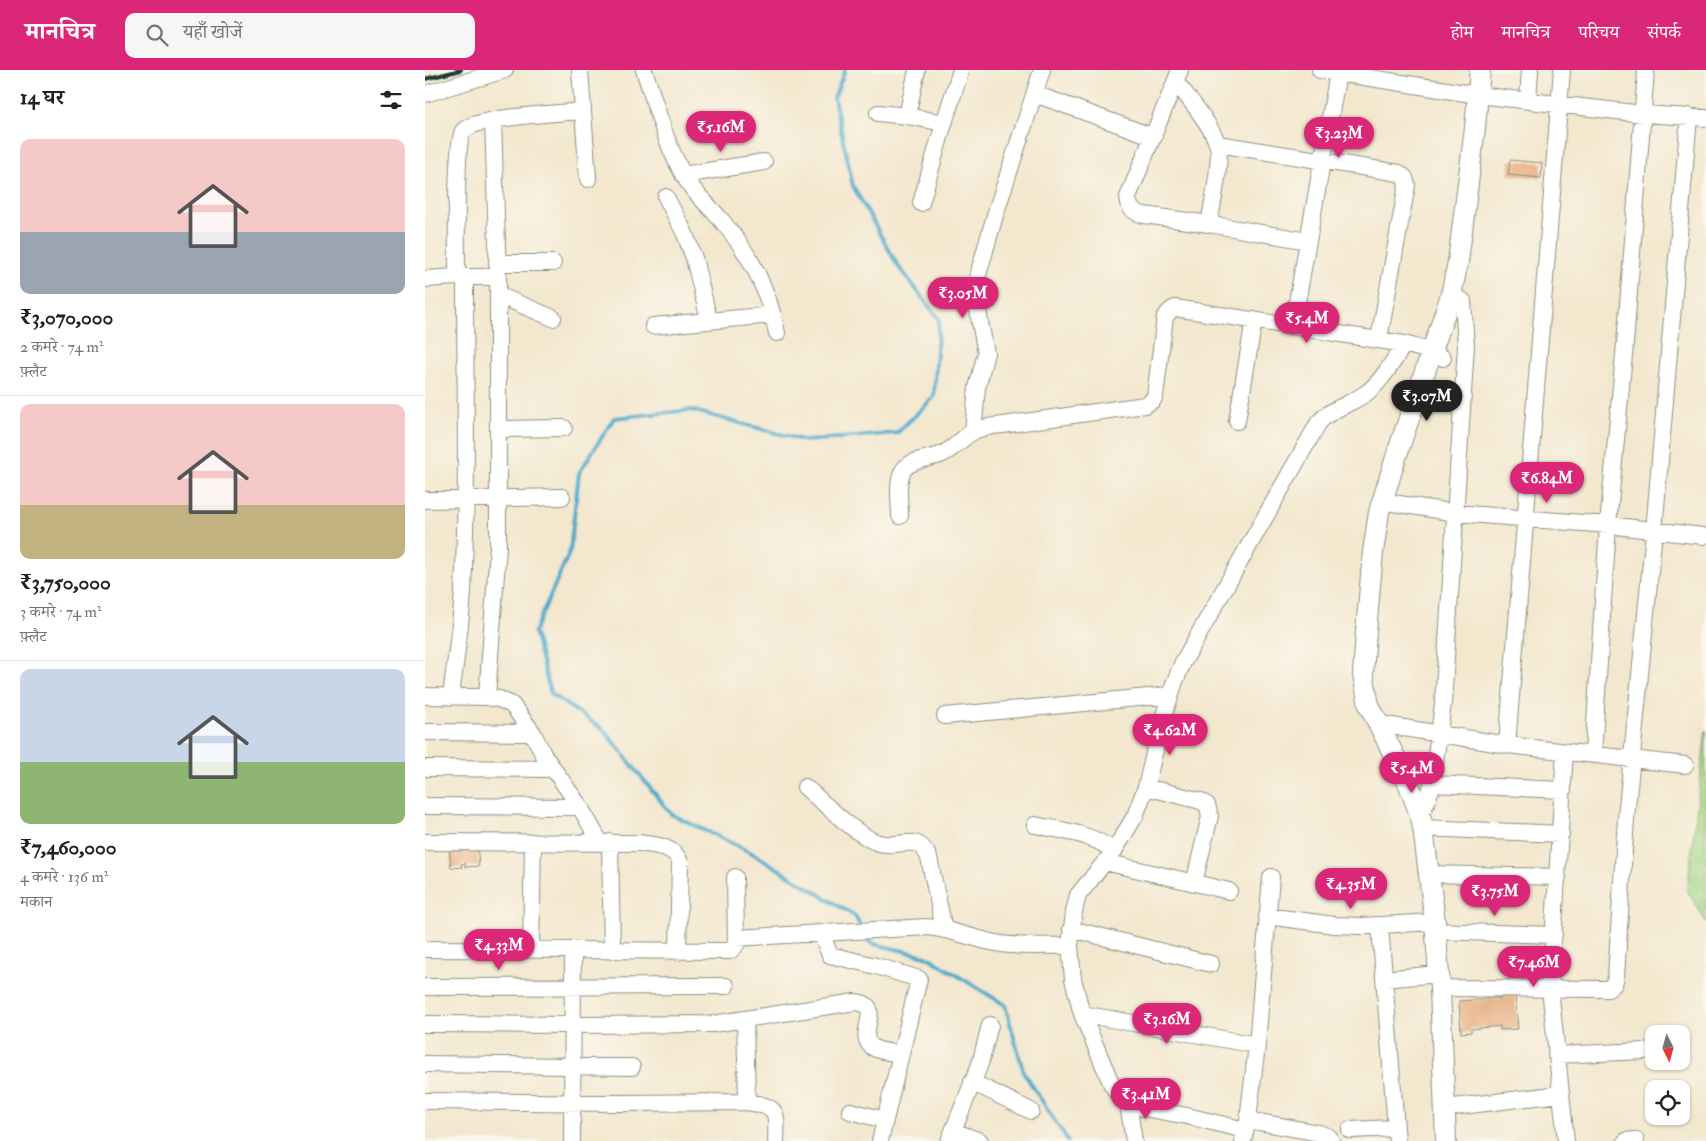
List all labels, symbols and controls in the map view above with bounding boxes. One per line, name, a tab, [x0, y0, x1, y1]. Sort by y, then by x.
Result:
search box	[125, 13, 475, 58]
text: मानचित्र	[25, 16, 95, 47]
text: यहाँ खोजें	[183, 20, 243, 44]
icon: search	[143, 21, 171, 49]
text: होम	[1451, 21, 1474, 44]
text: मानचित्र	[1502, 21, 1550, 44]
text: परिचय	[1578, 21, 1619, 44]
text: संपर्क	[1647, 21, 1681, 44]
text: 14 घर	[20, 84, 64, 111]
icon: filters	[377, 86, 405, 114]
pin: ₹5.16M	[680, 111, 762, 153]
pin: ₹3.23M	[1298, 116, 1380, 159]
text: ₹5.16M	[697, 117, 745, 137]
text: ₹3.23M	[1315, 123, 1363, 143]
icon: home	[168, 171, 258, 261]
pin: ₹3.05M	[922, 276, 1004, 319]
text: ₹3.05M	[938, 283, 988, 303]
pin: ₹5.4M	[1272, 302, 1342, 344]
text: ₹3,070,000	[20, 304, 113, 331]
text: ₹5.4M	[1285, 308, 1329, 328]
text: 2 कमरे · 74 m²	[20, 337, 103, 357]
text: फ़्लैट	[20, 362, 47, 382]
pin: ₹3.07M	[1386, 380, 1468, 422]
text: ₹3.07M	[1402, 386, 1452, 406]
icon: home	[168, 437, 258, 527]
pin: ₹6.84M	[1506, 462, 1588, 504]
text: ₹6.84M	[1521, 468, 1573, 488]
text: ₹3,750,000	[20, 569, 111, 596]
text: 3 कमरे · 74 m²	[20, 602, 101, 622]
text: फ़्लैट	[20, 627, 47, 647]
icon: home	[168, 702, 258, 792]
pin: ₹4.62M	[1129, 714, 1211, 756]
text: ₹4.62M	[1144, 720, 1196, 740]
pin: ₹5.4M	[1377, 752, 1447, 794]
text: ₹5.4M	[1390, 758, 1434, 778]
text: ₹7,460,000	[20, 834, 117, 861]
text: 4 कमरे · 136 m²	[20, 867, 108, 887]
pin: ₹4.35M	[1310, 868, 1392, 910]
text: ₹4.35M	[1326, 874, 1376, 894]
pin: ₹3.75M	[1454, 874, 1536, 917]
text: ₹3.75M	[1471, 881, 1519, 901]
text: मकान	[20, 892, 52, 912]
pin: ₹4.33M	[458, 928, 540, 971]
text: ₹4.33M	[475, 935, 523, 955]
pin: ₹7.46M	[1493, 946, 1575, 988]
text: ₹7.46M	[1508, 952, 1560, 972]
pin: ₹3.16M	[1126, 1002, 1208, 1045]
text: ₹3.16M	[1143, 1009, 1191, 1029]
north arrow	[1645, 1025, 1690, 1070]
map controls	[1645, 1025, 1690, 1125]
pin: ₹3.41M	[1105, 1078, 1187, 1120]
button: locate	[1645, 1080, 1690, 1125]
text: ₹3.41M	[1122, 1084, 1170, 1104]

